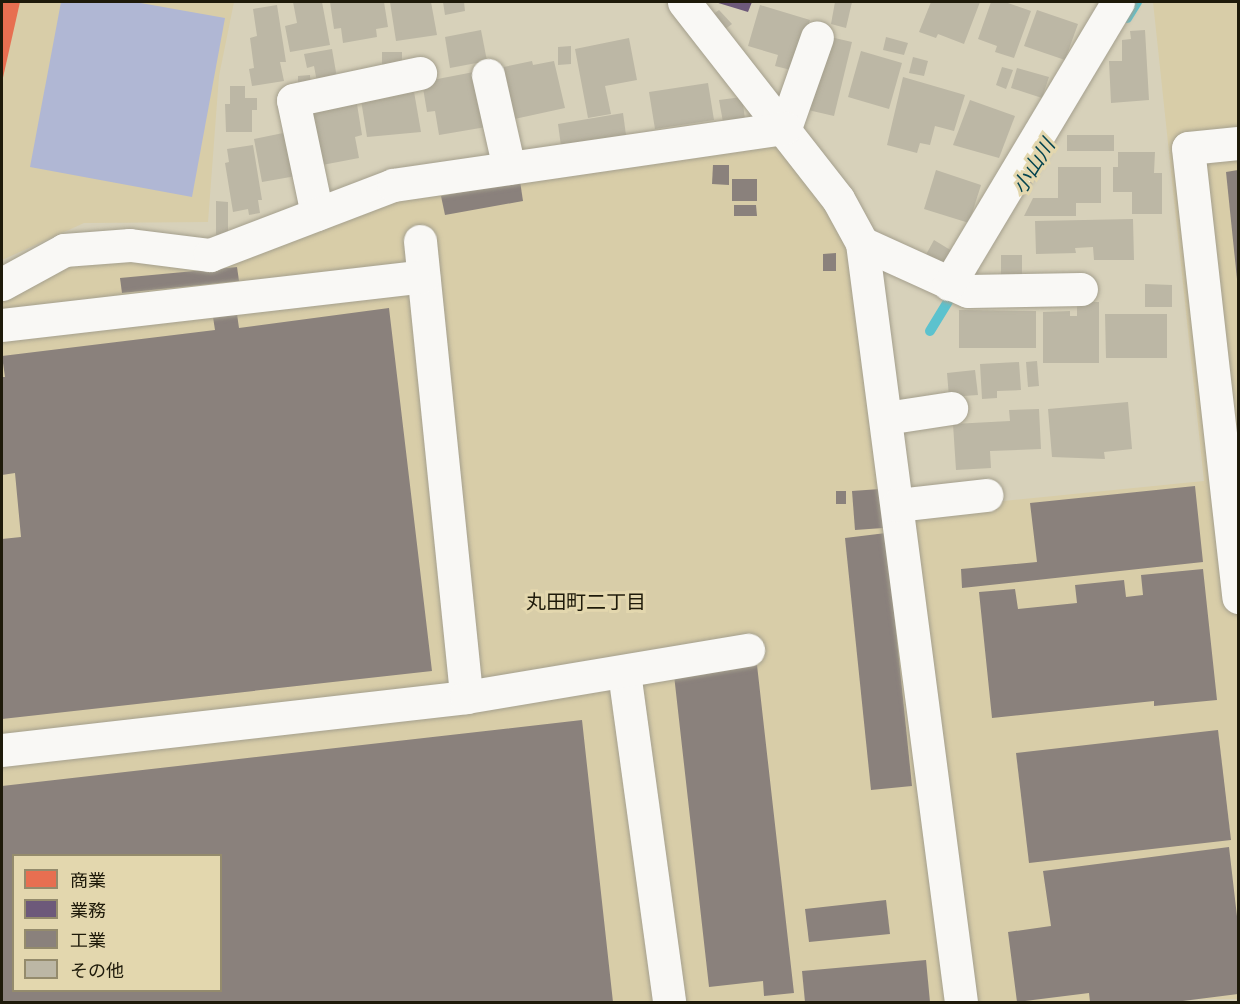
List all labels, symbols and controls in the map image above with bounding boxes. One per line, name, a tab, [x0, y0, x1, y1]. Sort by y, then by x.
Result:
water label: 小山川	[1007, 134, 1059, 198]
district label: 丸田町二丁目	[526, 589, 646, 613]
legend	[12, 854, 222, 992]
text: 商業	[70, 869, 106, 892]
text: 業務	[70, 899, 106, 922]
text: 工業	[70, 929, 106, 952]
text: その他	[70, 959, 124, 982]

